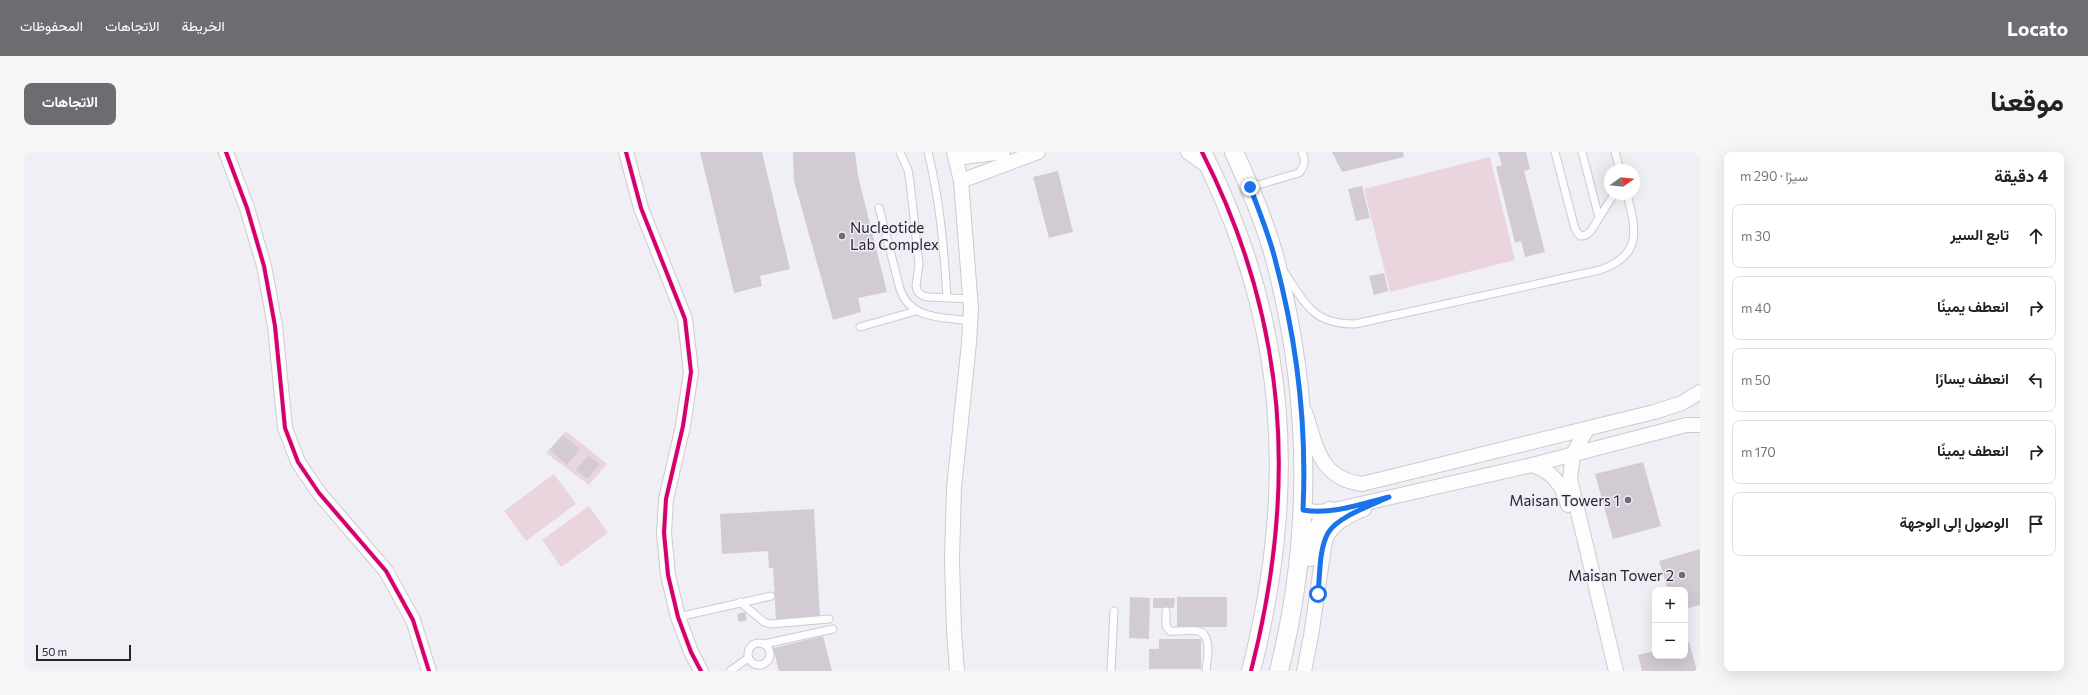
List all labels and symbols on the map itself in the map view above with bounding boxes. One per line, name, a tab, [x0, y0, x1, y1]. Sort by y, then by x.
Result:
north arrow	[1604, 164, 1640, 200]
route end	[1241, 178, 1259, 196]
place label: Nucleotide Lab Complex	[850, 218, 939, 253]
marker: Nucleotide Lab Complex	[837, 231, 847, 241]
place label: Maisan Towers 1	[1509, 491, 1620, 509]
marker: Maisan Towers 1	[1623, 495, 1633, 505]
place label: Maisan Tower 2	[1568, 566, 1674, 584]
marker: Maisan Tower 2	[1677, 570, 1687, 580]
route start	[1309, 585, 1327, 603]
scale bar	[36, 643, 131, 662]

